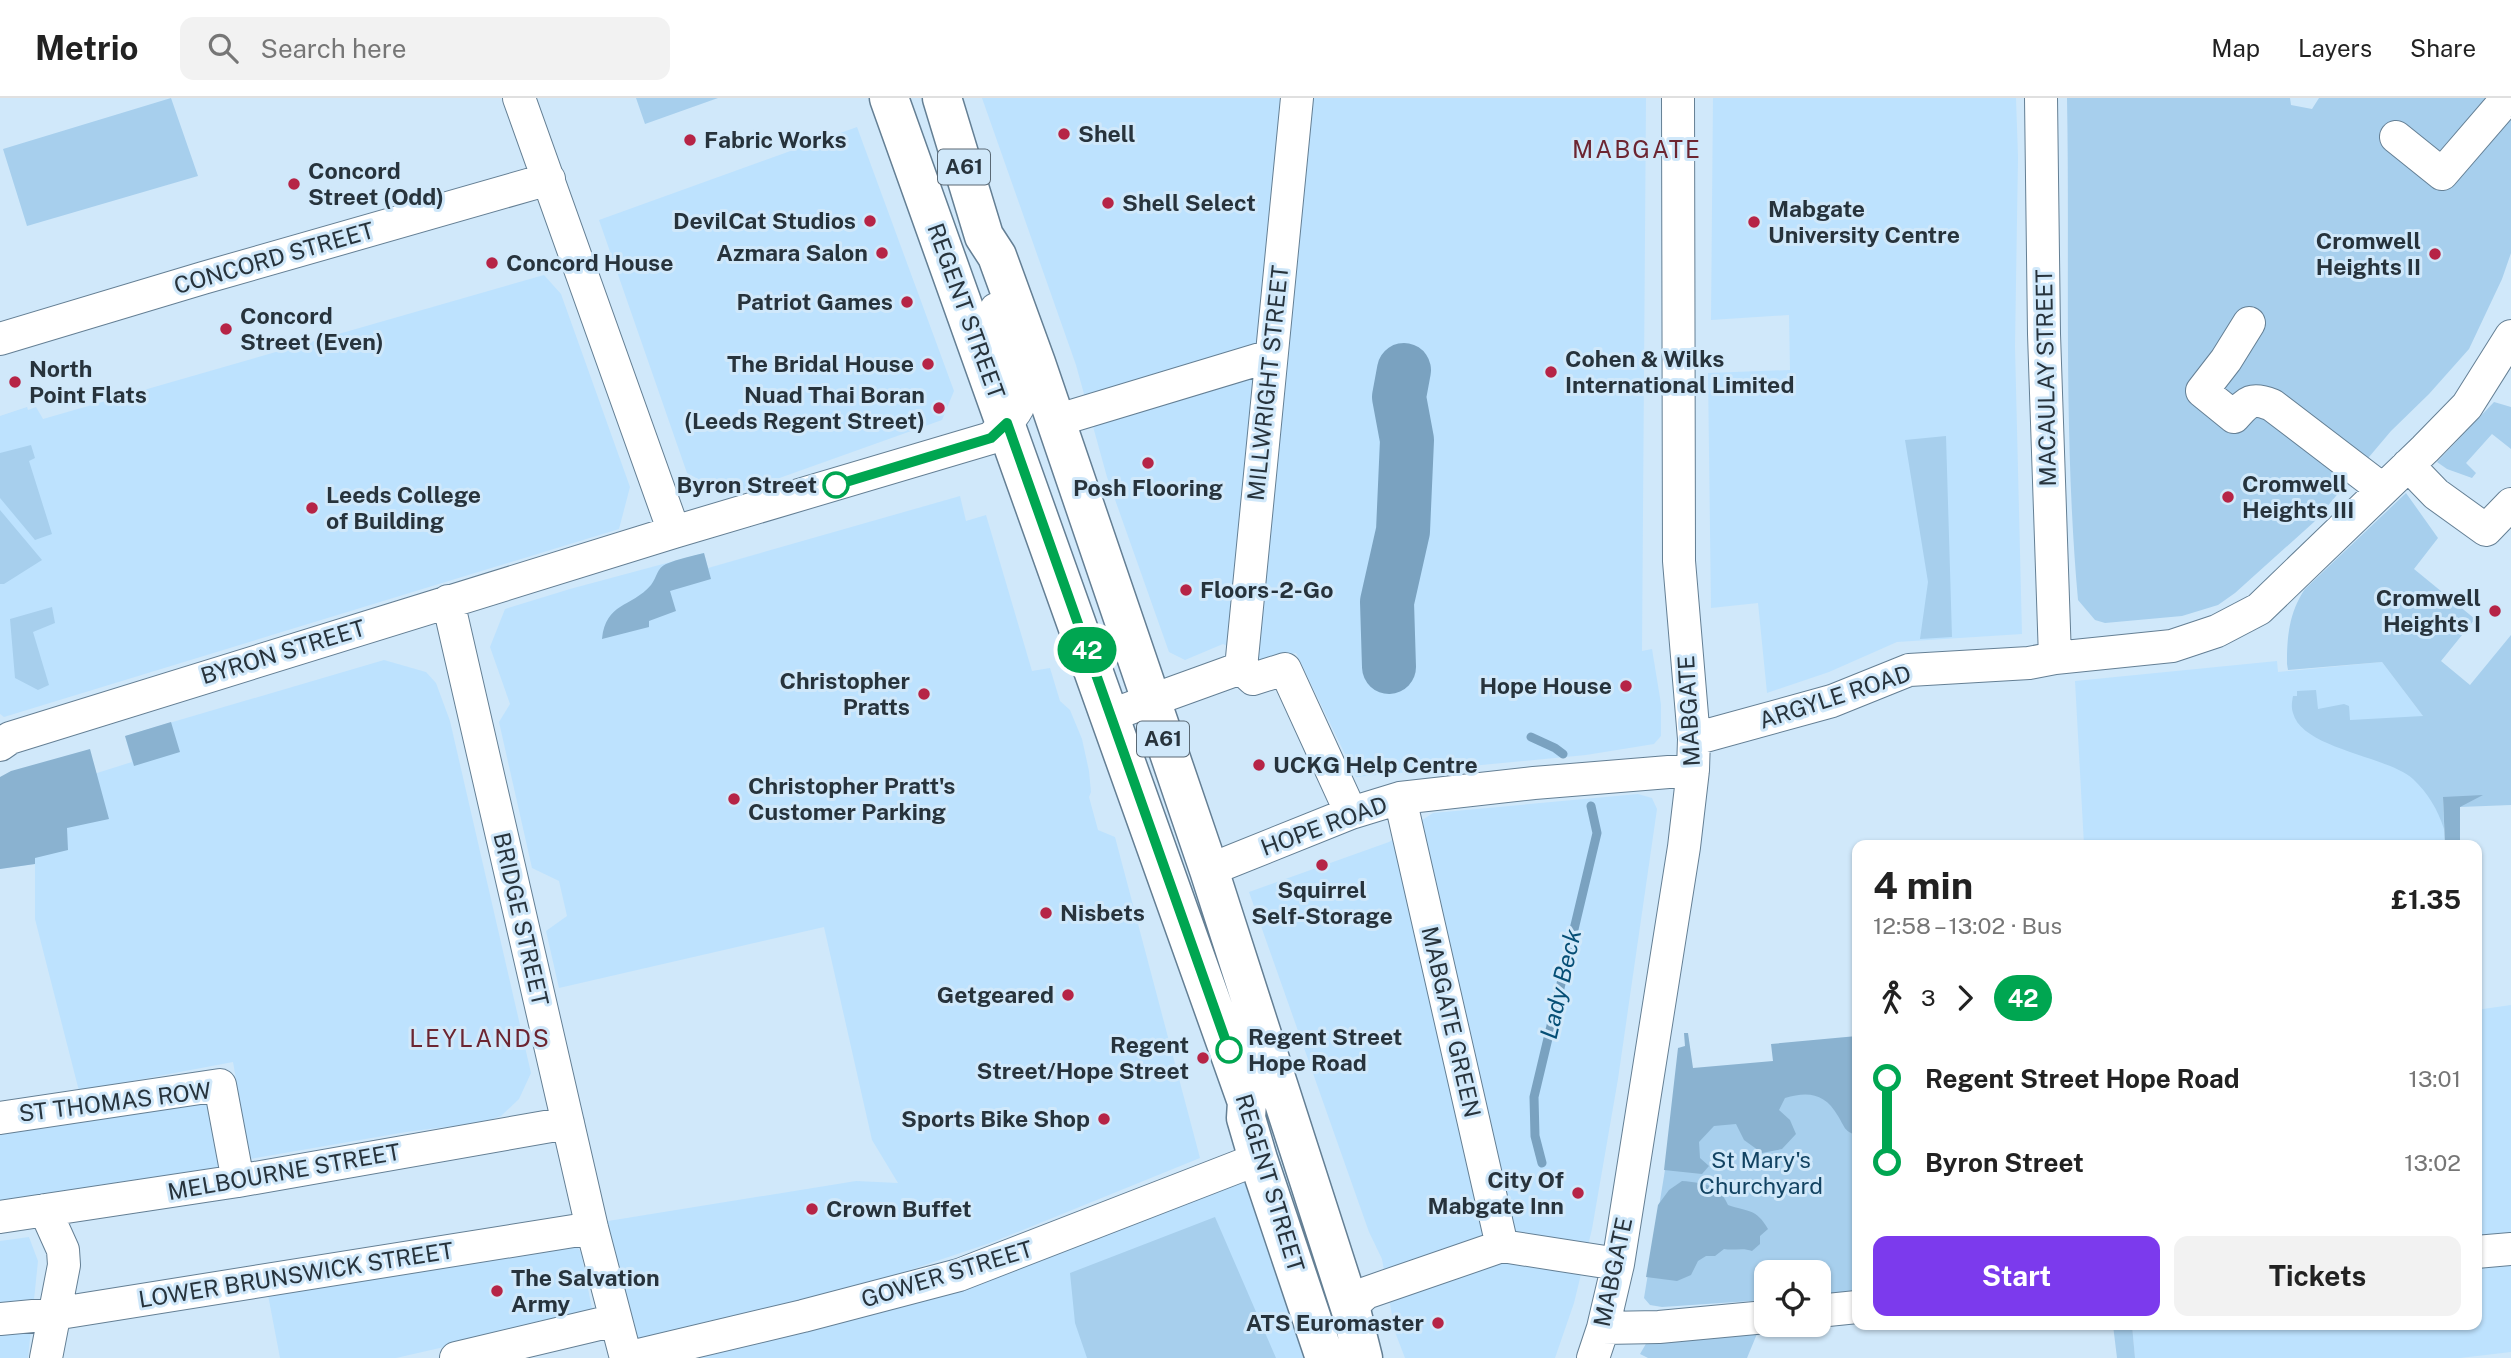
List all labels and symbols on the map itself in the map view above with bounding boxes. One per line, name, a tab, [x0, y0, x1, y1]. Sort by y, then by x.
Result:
place label: Shell	[1078, 120, 1136, 147]
place label: Fabric Works	[704, 126, 847, 153]
marker: Shell	[1056, 126, 1072, 142]
marker: Fabric Works	[682, 132, 698, 148]
district label: MABGATE	[1572, 135, 1702, 163]
road number: A61	[938, 150, 990, 184]
place label: Concord Street (Odd)	[308, 157, 444, 210]
marker: Concord Street (Odd)	[286, 176, 302, 192]
place label: Shell Select	[1122, 189, 1256, 216]
marker: Shell Select	[1100, 195, 1116, 211]
place label: Mabgate University Centre	[1768, 195, 1960, 248]
place label: DevilCat Studios	[673, 207, 856, 234]
marker: DevilCat Studios	[862, 213, 878, 229]
marker: Mabgate University Centre	[1746, 214, 1762, 230]
street label: CONCORD STREET	[171, 216, 377, 299]
street label: REGENT STREET	[922, 219, 1011, 403]
place label: Cromwell Heights II	[2316, 227, 2421, 280]
place label: Azmara Salon	[716, 239, 868, 266]
marker: Azmara Salon	[874, 245, 890, 261]
marker: Cromwell Heights II	[2427, 246, 2443, 262]
place label: Concord House	[506, 249, 673, 276]
marker: Concord House	[484, 255, 500, 271]
street label: MILLWRIGHT STREET	[1242, 264, 1293, 502]
street label: MACAULAY STREET	[2030, 269, 2061, 487]
place label: Patriot Games	[736, 288, 893, 315]
marker: Patriot Games	[899, 294, 915, 310]
place label: Concord Street (Even)	[240, 302, 384, 355]
marker: Concord Street (Even)	[218, 321, 234, 337]
place label: Cohen & Wilks International Limited	[1565, 345, 1794, 398]
place label: The Bridal House	[727, 350, 914, 377]
place label: North Point Flats	[29, 355, 147, 408]
marker: The Bridal House	[920, 356, 936, 372]
marker: Cohen & Wilks International Limited	[1543, 364, 1559, 380]
marker: North Point Flats	[7, 374, 23, 390]
place label: Nuad Thai Boran (Leeds Regent Street)	[684, 381, 925, 434]
marker: Nuad Thai Boran (Leeds Regent Street)	[931, 400, 947, 416]
marker: Posh Flooring	[1140, 455, 1156, 471]
place label: Cromwell Heights III	[2242, 470, 2354, 523]
place label: Byron Street	[677, 471, 817, 498]
marker: Byron Street	[823, 472, 849, 498]
place label: Posh Flooring	[1073, 474, 1223, 501]
place label: Leeds College of Building	[326, 481, 481, 534]
marker: Cromwell Heights III	[2220, 489, 2236, 505]
marker: Leeds College of Building	[304, 500, 320, 516]
place label: Floors-2-Go	[1200, 576, 1334, 603]
marker: Floors-2-Go	[1178, 582, 1194, 598]
place label: Cromwell Heights I	[2376, 584, 2481, 637]
marker: Cromwell Heights I	[2487, 603, 2503, 619]
street label: BYRON STREET	[197, 614, 369, 689]
line badge: 42	[1056, 627, 1118, 673]
street label: MABGATE	[1672, 655, 1705, 767]
street label: ARGYLE ROAD	[1755, 659, 1914, 734]
place label: Christopher Pratts	[779, 667, 910, 720]
place label: Hope House	[1479, 672, 1612, 699]
marker: Hope House	[1618, 678, 1634, 694]
marker: Christopher Pratts	[916, 686, 932, 702]
road number: A61	[1137, 722, 1189, 756]
place label: UCKG Help Centre	[1273, 751, 1478, 778]
marker: UCKG Help Centre	[1251, 757, 1267, 773]
place label: Christopher Pratt's Customer Parking	[748, 772, 955, 825]
street label: HOPE ROAD	[1257, 790, 1391, 861]
marker: Christopher Pratt's Customer Parking	[726, 791, 742, 807]
street label: BRIDGE STREET	[488, 829, 555, 1009]
marker: Squirrel Self-Storage	[1314, 857, 1330, 873]
place label: Squirrel Self-Storage	[1251, 876, 1393, 929]
place label: Nisbets	[1060, 899, 1145, 926]
marker: Nisbets	[1038, 905, 1054, 921]
street label: MABGATE GREEN	[1416, 924, 1487, 1120]
water label: Lady Beck	[1534, 926, 1586, 1041]
place label: Getgeared	[937, 981, 1054, 1008]
marker: Getgeared	[1060, 987, 1076, 1003]
place label: Regent Street Hope Road	[1248, 1023, 1402, 1076]
district label: LEYLANDS	[409, 1024, 551, 1052]
place label: Regent Street/Hope Street	[977, 1031, 1189, 1084]
marker: Regent Street Hope Road	[1216, 1037, 1242, 1063]
marker: Regent Street/Hope Street	[1195, 1050, 1211, 1066]
street label: ST THOMAS ROW	[17, 1076, 213, 1127]
street label: REGENT STREET	[1231, 1091, 1310, 1275]
place label: Sports Bike Shop	[901, 1105, 1090, 1132]
marker: Sports Bike Shop	[1096, 1111, 1112, 1127]
street label: MELBOURNE STREET	[165, 1138, 403, 1205]
park label: St Mary's Churchyard	[1699, 1146, 1823, 1199]
place label: City Of Mabgate Inn	[1427, 1166, 1564, 1219]
marker: City Of Mabgate Inn	[1570, 1185, 1586, 1201]
place label: Crown Buffet	[826, 1195, 972, 1222]
marker: Crown Buffet	[804, 1201, 820, 1217]
street label: MABGATE	[1588, 1215, 1637, 1329]
street label: GOWER STREET	[858, 1235, 1036, 1312]
street label: LOWER BRUNSWICK STREET	[137, 1236, 456, 1313]
place label: The Salvation Army	[511, 1264, 660, 1317]
marker: The Salvation Army	[489, 1283, 505, 1299]
place label: ATS Euromaster	[1246, 1309, 1424, 1336]
marker: ATS Euromaster	[1430, 1315, 1446, 1331]

